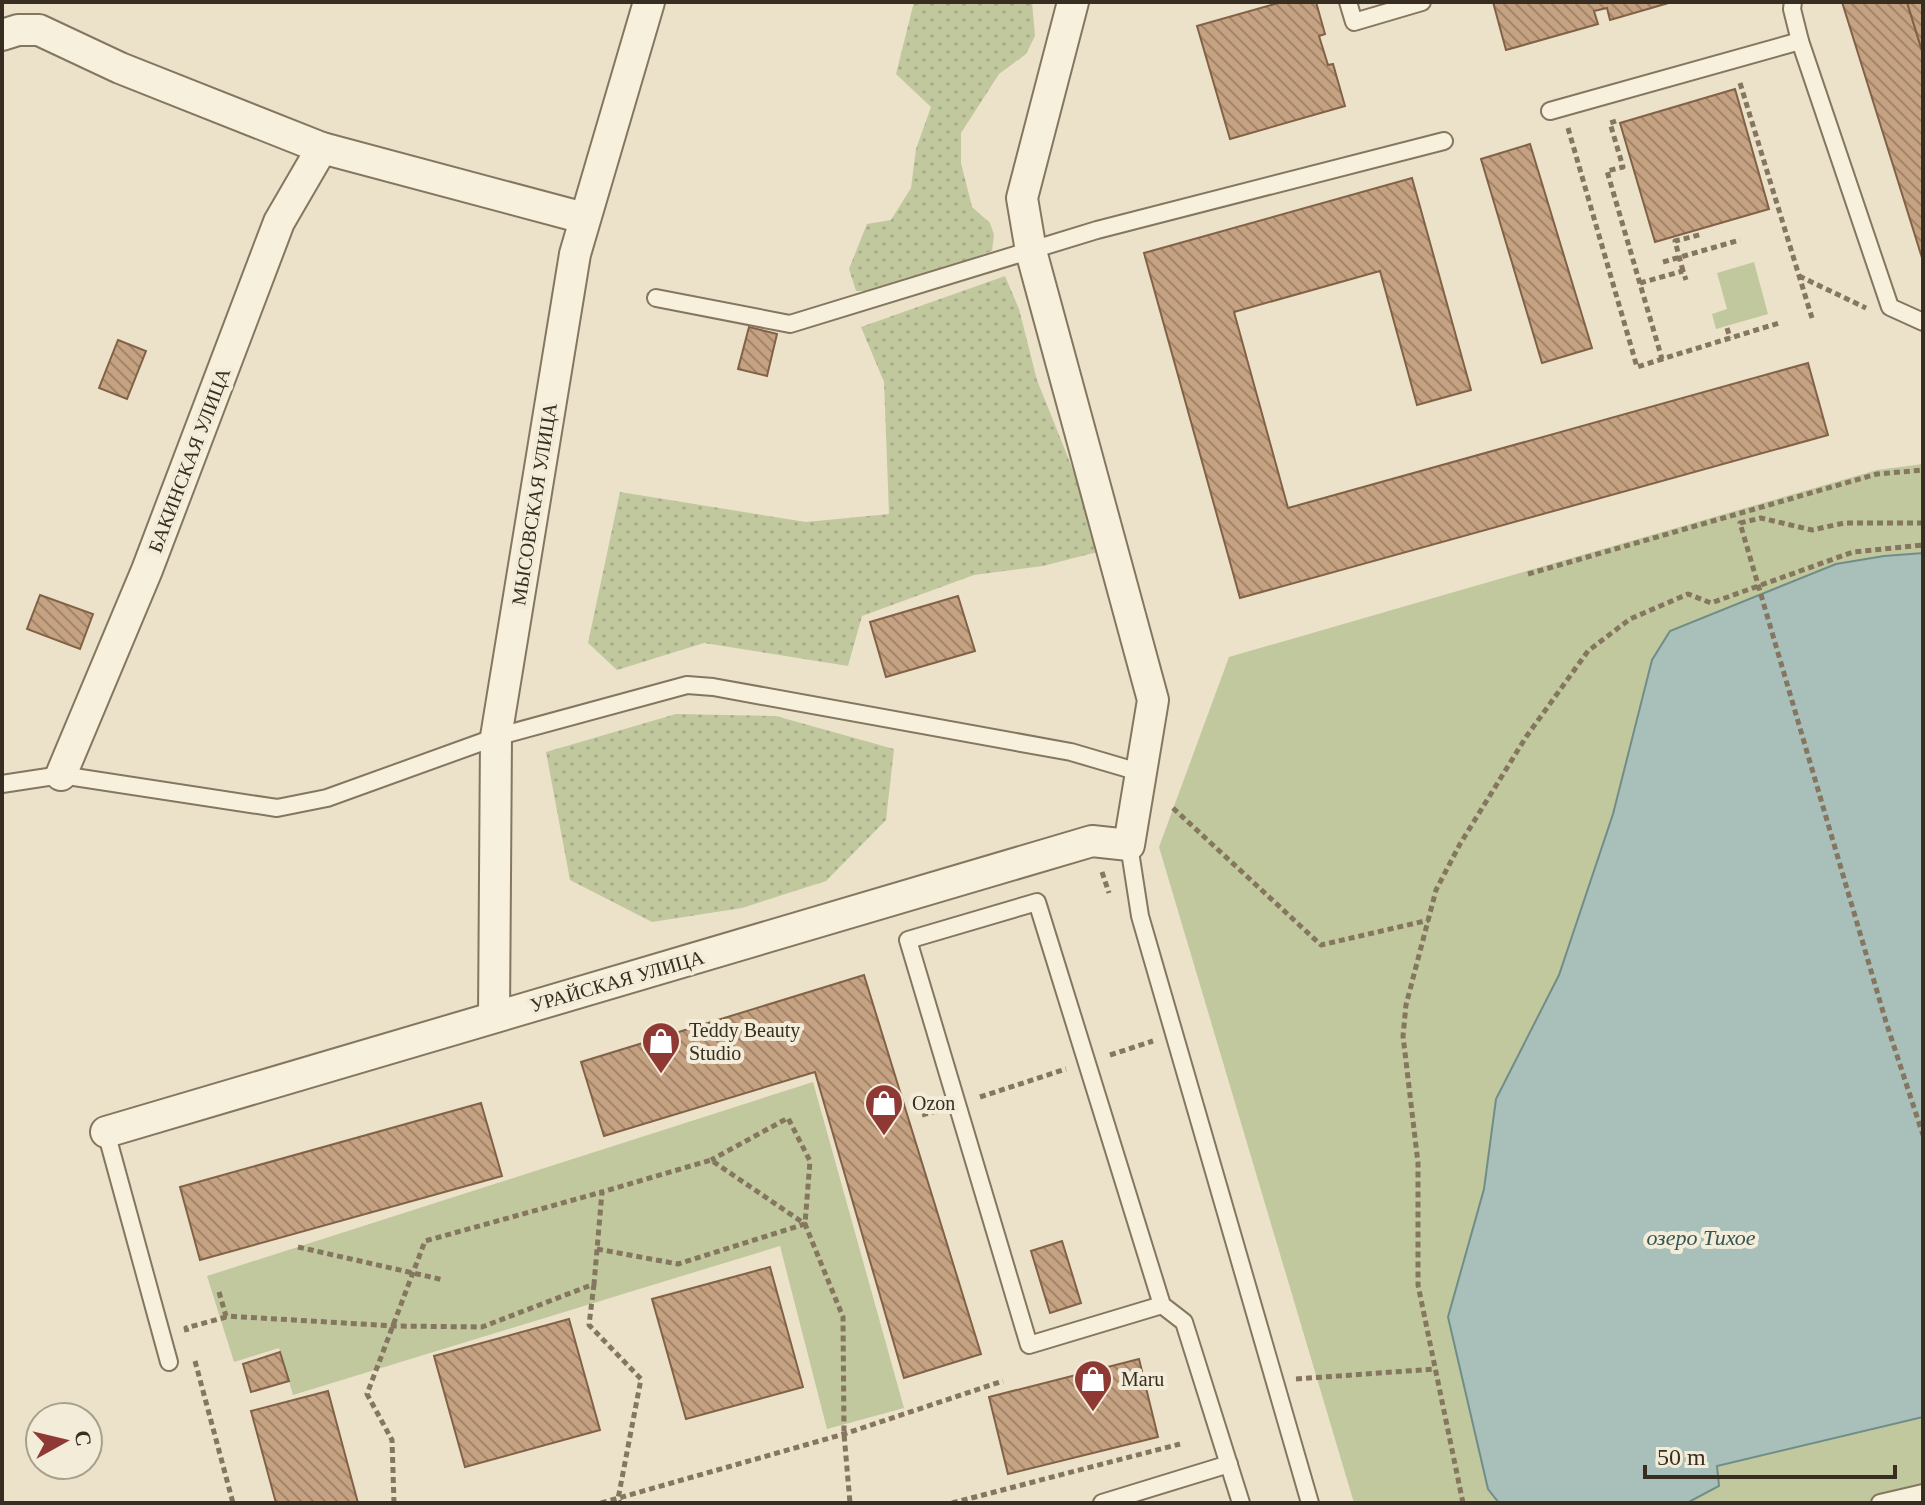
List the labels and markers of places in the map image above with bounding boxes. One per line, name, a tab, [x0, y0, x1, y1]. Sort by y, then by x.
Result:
place label: Teddy Beauty Studio	[689, 1019, 800, 1064]
shop icon: Teddy Beauty Studio	[640, 1020, 682, 1075]
shop icon: Ozon	[863, 1082, 905, 1137]
place label: Ozon	[912, 1092, 955, 1114]
shop icon: Maru	[1072, 1358, 1114, 1413]
place label: Maru	[1121, 1368, 1164, 1390]

